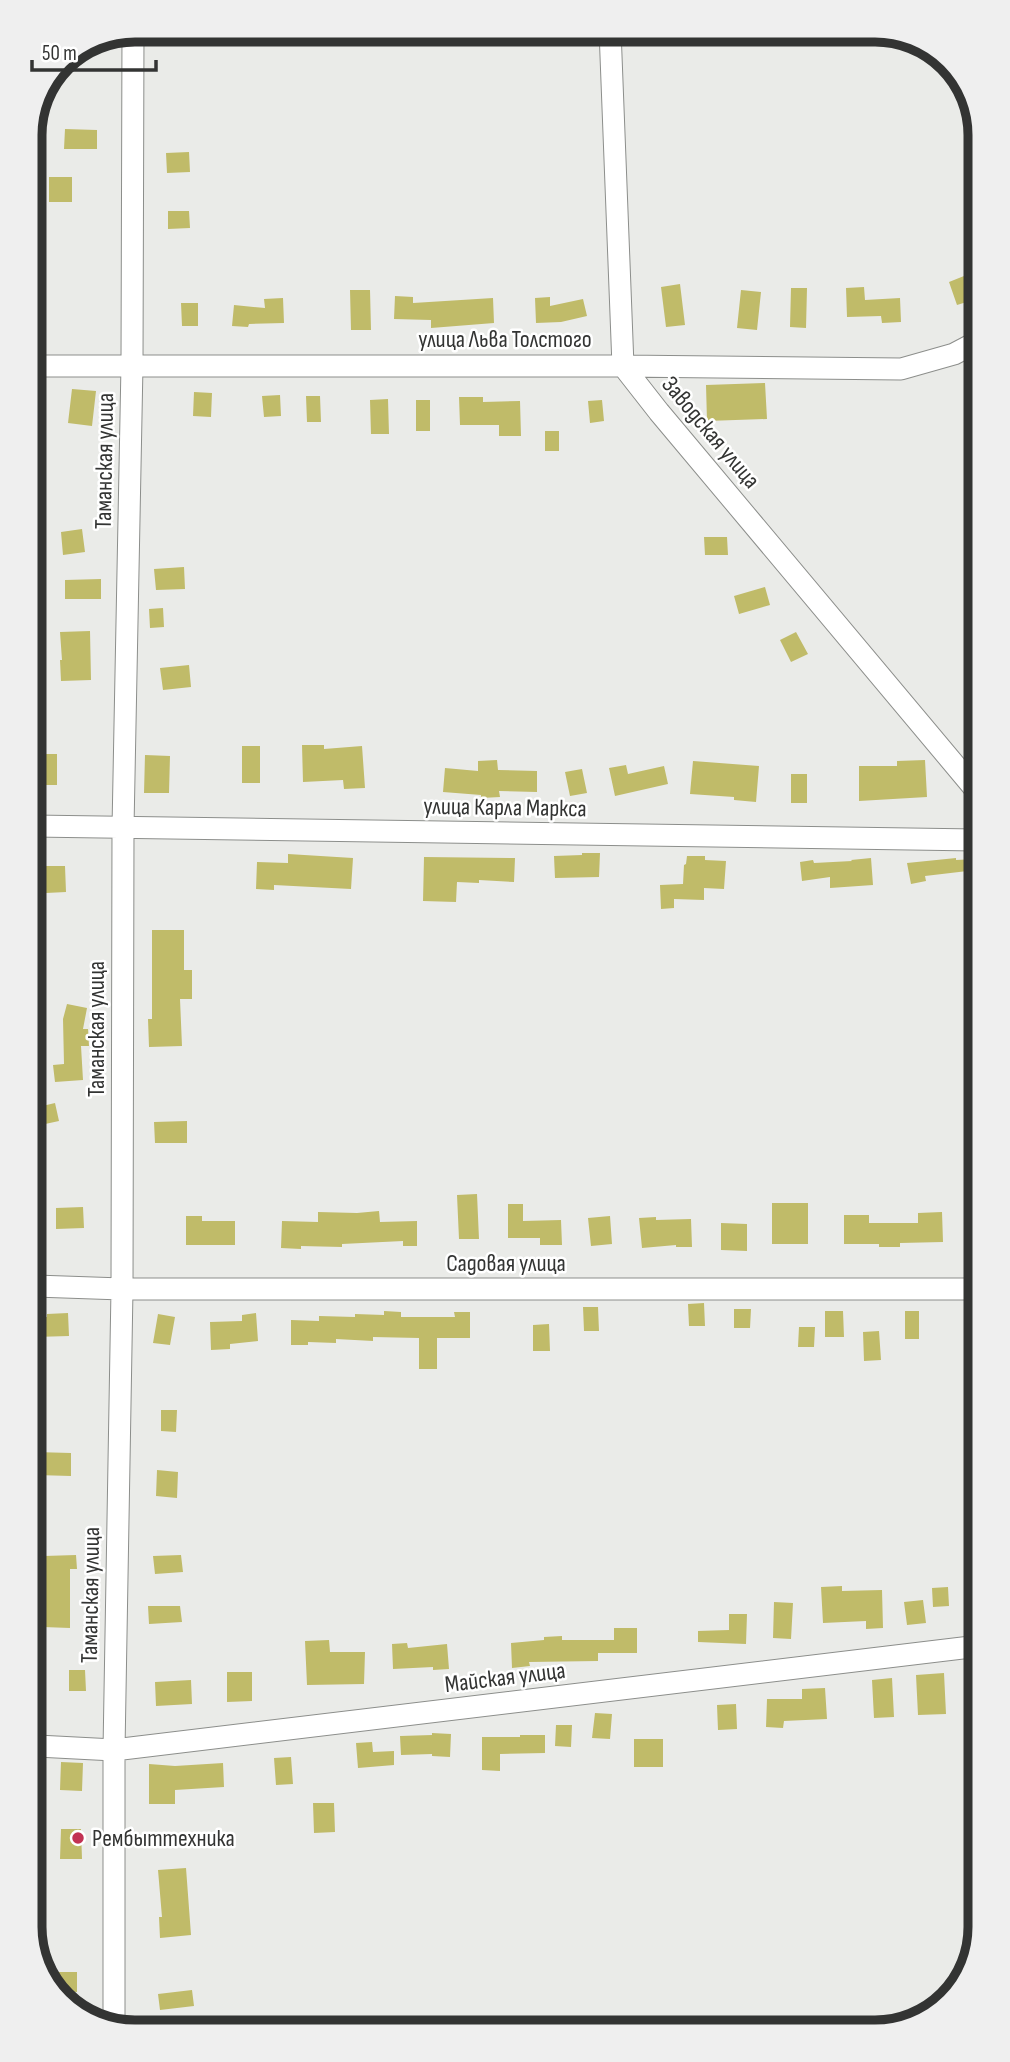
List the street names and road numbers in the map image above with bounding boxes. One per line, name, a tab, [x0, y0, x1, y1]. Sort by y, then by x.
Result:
street label: улица Льва Толстого	[418, 325, 592, 354]
street label: Заводская улица	[655, 370, 766, 494]
street label: Таманская улица	[89, 393, 120, 529]
street label: улица Карла Маркса	[423, 792, 587, 823]
street label: Таманская улица	[82, 961, 111, 1097]
street label: Садовая улица	[446, 1249, 566, 1278]
street label: Таманская улица	[75, 1527, 106, 1663]
street label: Майская улица	[443, 1656, 567, 1699]

